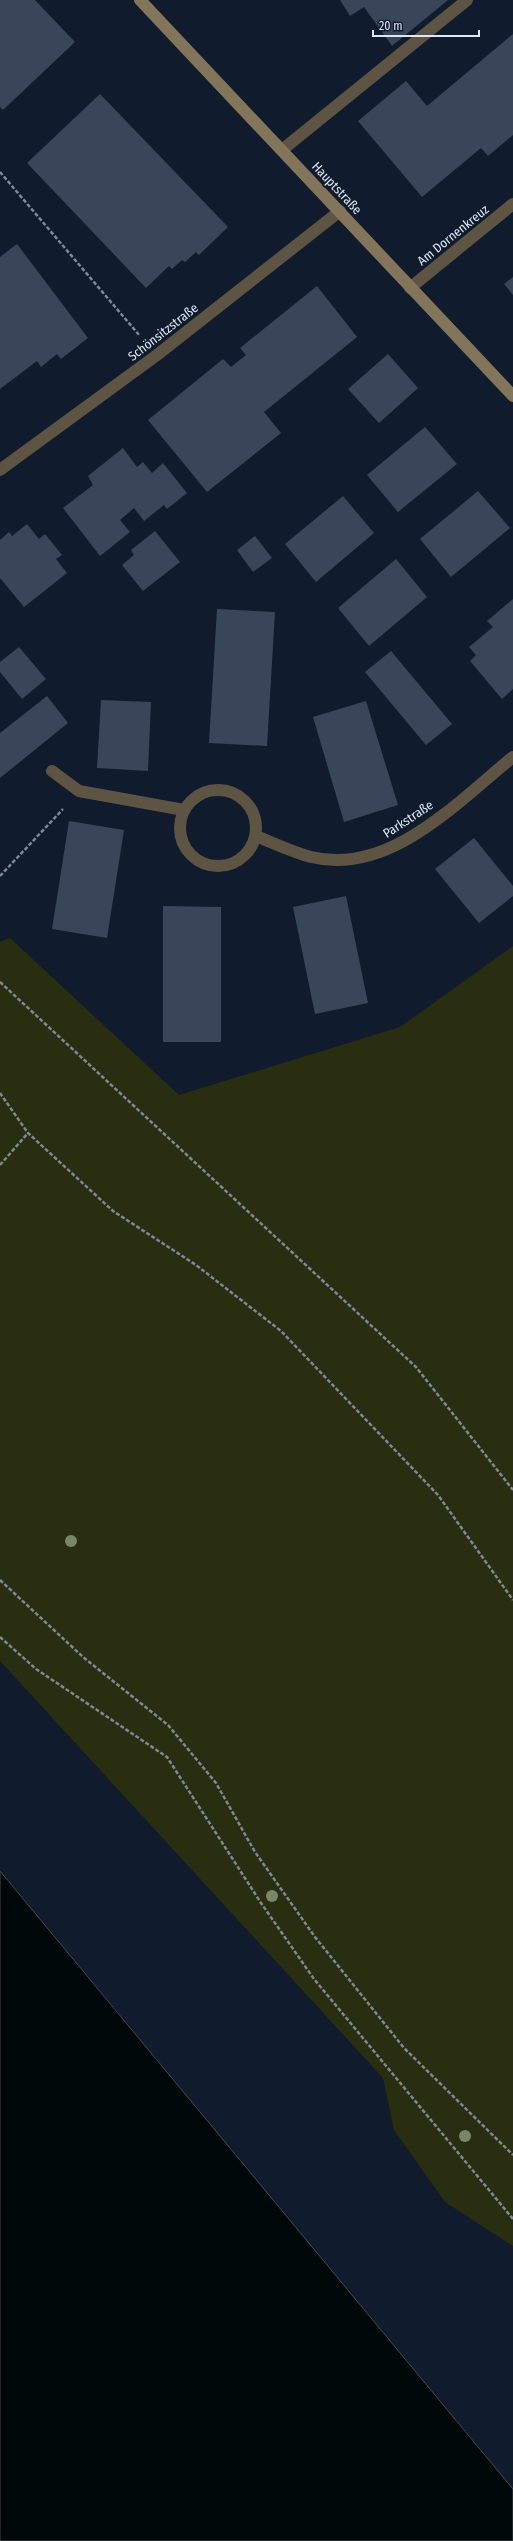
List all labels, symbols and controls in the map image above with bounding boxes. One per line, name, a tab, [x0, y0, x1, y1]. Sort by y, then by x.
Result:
scale bar	[373, 12, 479, 38]
text: 20 m	[379, 19, 403, 33]
street label: Hauptstraße	[309, 159, 365, 217]
street label: Am Dornenkreuz	[414, 202, 492, 268]
street label: Schönsitzstraße	[125, 300, 201, 364]
street label: Parkstraße	[380, 797, 436, 841]

